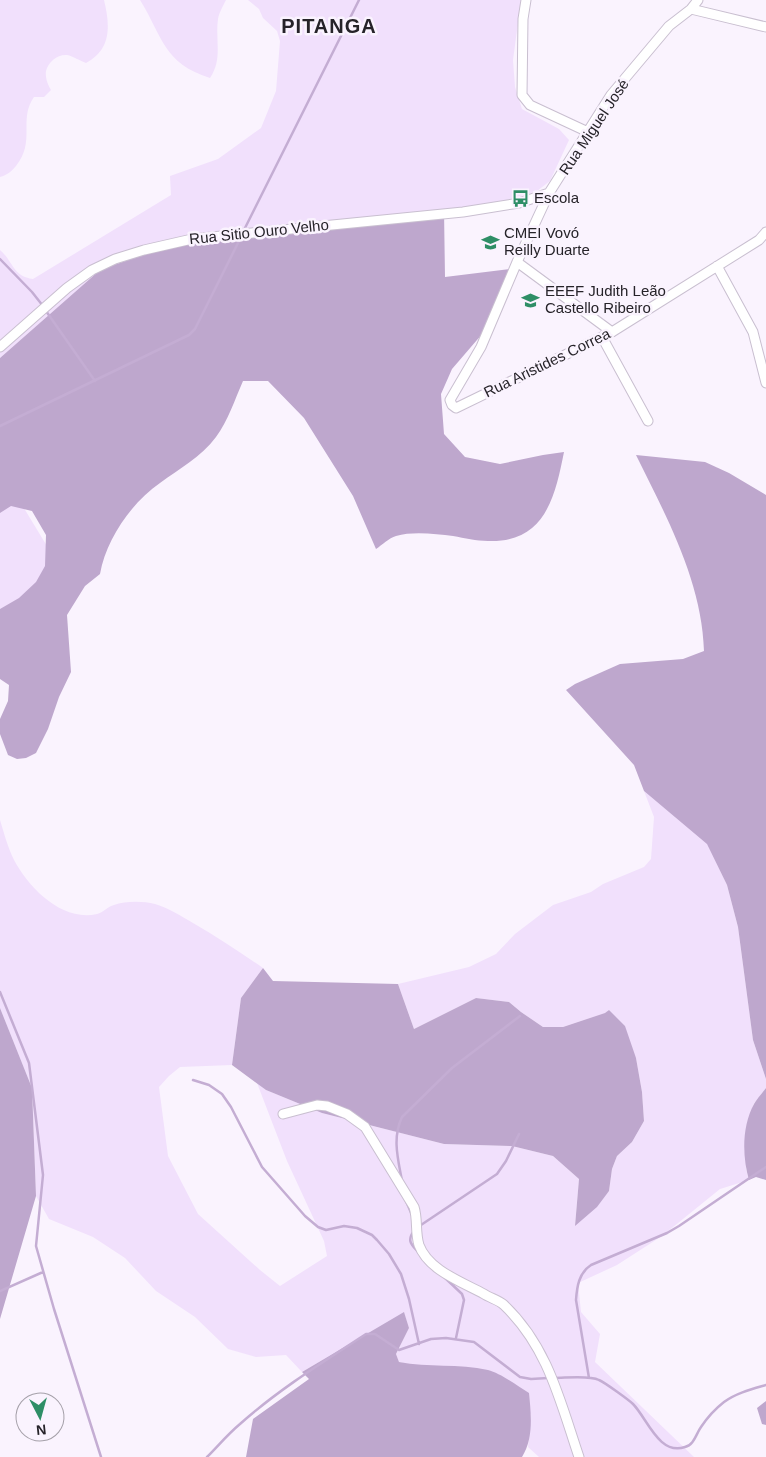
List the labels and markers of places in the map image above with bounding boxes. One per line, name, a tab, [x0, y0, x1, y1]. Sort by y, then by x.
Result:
bus stop icon: Escola	[510, 188, 530, 208]
place label: Escola	[534, 189, 580, 206]
place label: CMEI Vovó Reilly Duarte	[504, 224, 590, 258]
school or university icon: CMEI Vovó Reilly Duarte	[480, 232, 500, 252]
place label: EEEF Judith Leão Castello Ribeiro	[545, 282, 666, 316]
school or university icon: EEEF Judith Leão Castello Ribeiro	[521, 290, 541, 310]

